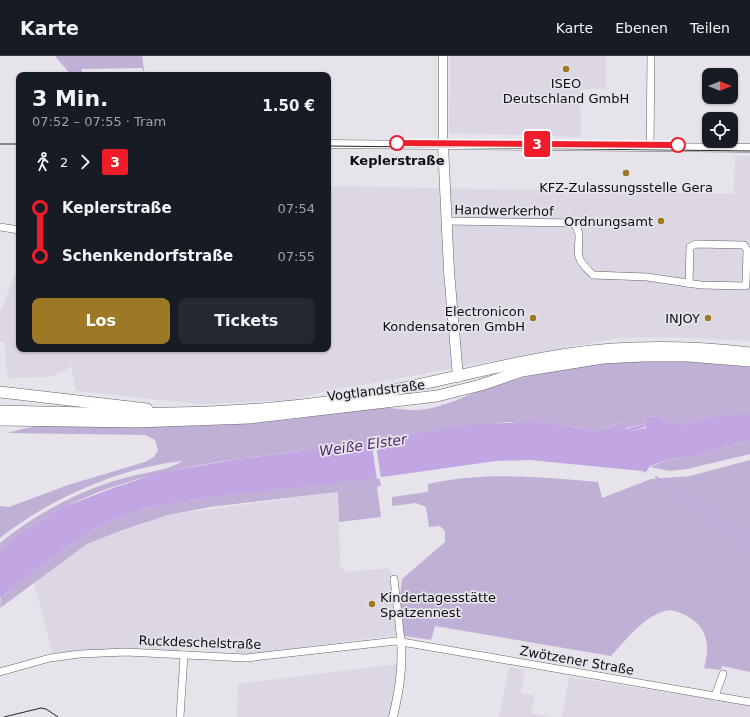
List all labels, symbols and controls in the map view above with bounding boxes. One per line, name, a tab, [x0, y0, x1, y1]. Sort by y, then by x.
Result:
text: Karte	[20, 17, 79, 39]
text: Karte	[556, 20, 593, 36]
text: Ebenen	[615, 20, 668, 36]
text: Teilen	[690, 20, 730, 36]
marker: ISEO Deutschland GmbH	[561, 64, 571, 74]
north arrow	[702, 68, 738, 104]
map controls	[702, 68, 738, 148]
place label: ISEO Deutschland GmbH	[503, 76, 629, 106]
text: 3 Min.	[32, 86, 108, 111]
text: 1.50 €	[262, 97, 315, 115]
button: locate	[702, 112, 738, 148]
text: 07:52 – 07:55 · Tram	[32, 114, 166, 129]
line badge: 3	[524, 131, 550, 157]
marker: Keplerstraße	[389, 135, 405, 151]
text: 3	[532, 136, 542, 152]
unlabelled marker	[670, 137, 686, 153]
icon: walk	[32, 151, 54, 173]
icon: forward	[74, 151, 96, 173]
place label: Keplerstraße	[350, 153, 445, 168]
text: 3	[110, 154, 120, 170]
text: 2	[60, 155, 68, 170]
marker: KFZ-Zulassungsstelle Gera	[621, 168, 631, 178]
place label: KFZ-Zulassungsstelle Gera	[539, 180, 713, 195]
text: Keplerstraße	[62, 199, 172, 217]
text: 07:54	[278, 201, 315, 216]
street label: Handwerkerhof	[454, 202, 554, 219]
place label: Ordnungsamt	[564, 214, 653, 229]
marker: Ordnungsamt	[656, 216, 666, 226]
text: Schenkendorfstraße	[62, 247, 233, 265]
text: 07:55	[278, 249, 315, 264]
button: Los	[32, 298, 170, 344]
button: Tickets	[178, 298, 315, 344]
place label: Electronicon Kondensatoren GmbH	[382, 304, 525, 334]
place label: INJOY	[665, 311, 700, 326]
marker: Electronicon Kondensatoren GmbH	[528, 313, 538, 323]
marker: INJOY	[703, 313, 713, 323]
street label: Vogtlandstraße	[326, 377, 426, 404]
water label: Weiße Elster	[318, 431, 409, 459]
place label: Kindertagesstätte Spatzennest	[380, 590, 496, 620]
marker: Kindertagesstätte Spatzennest	[367, 599, 377, 609]
street label: Ruckdeschelstraße	[138, 633, 262, 652]
street label: Zwötzener Straße	[518, 643, 635, 678]

